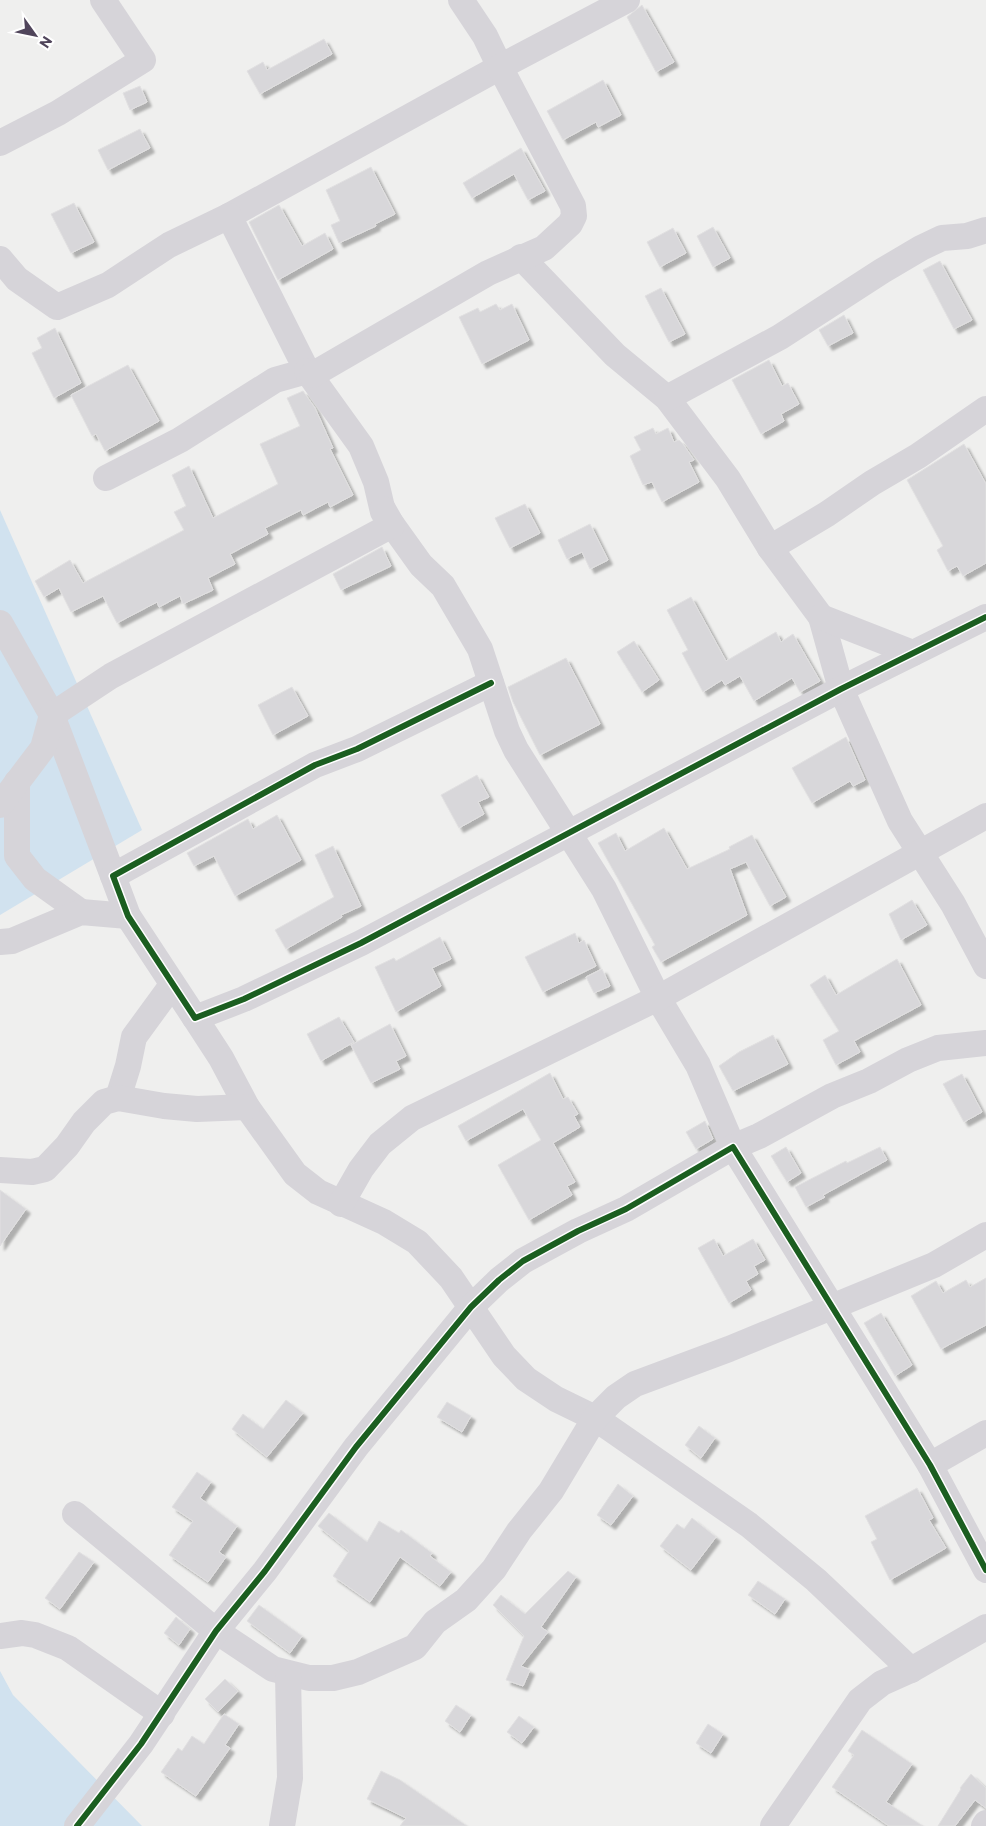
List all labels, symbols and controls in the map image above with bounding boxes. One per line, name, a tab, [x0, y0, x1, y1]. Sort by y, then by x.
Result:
north arrow	[10, 10, 60, 60]
text: N	[36, 33, 56, 51]

